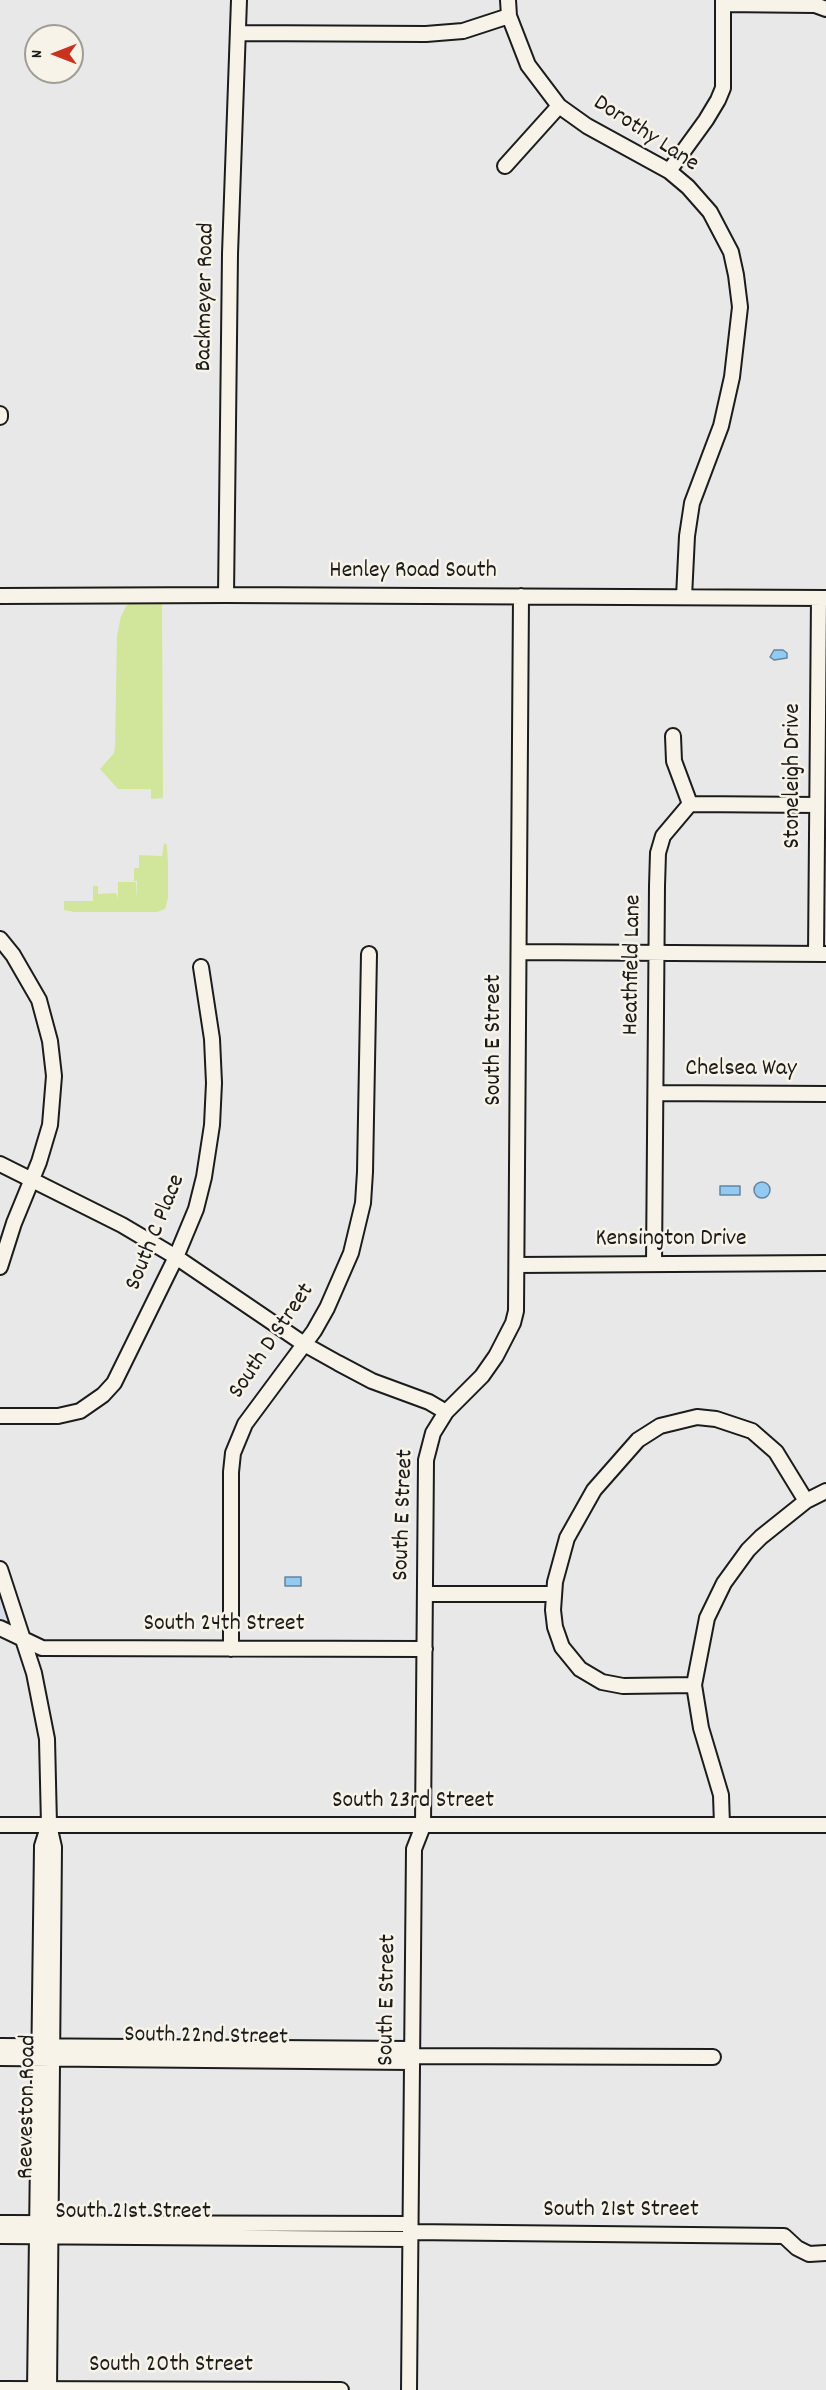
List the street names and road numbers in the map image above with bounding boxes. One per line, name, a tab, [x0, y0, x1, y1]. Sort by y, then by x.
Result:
street label: Dorothy Lane	[587, 90, 703, 180]
street label: Backmeyer Road	[191, 222, 223, 372]
street label: Henley Road South	[329, 559, 497, 587]
street label: Stoneleigh Drive	[781, 703, 809, 849]
street label: Heathfield Lane	[618, 894, 650, 1036]
street label: South E Street	[482, 974, 510, 1106]
street label: Chelsea Way	[685, 1057, 797, 1085]
street label: South C Place	[121, 1171, 193, 1295]
street label: Kensington Drive	[595, 1227, 747, 1255]
street label: South D Street	[224, 1279, 322, 1405]
street label: South E Street	[388, 1449, 422, 1581]
street label: South 24th Street	[143, 1612, 305, 1640]
street label: South 23rd Street	[332, 1789, 494, 1817]
street label: South E Street	[373, 1934, 405, 2066]
street label: South 22nd Street	[124, 2022, 288, 2054]
street label: Reeveston Road	[13, 2035, 45, 2179]
street label: South 21st Street	[543, 2198, 699, 2226]
street label: South 21st Street	[55, 2200, 211, 2228]
street label: South 20th Street	[89, 2353, 253, 2381]

